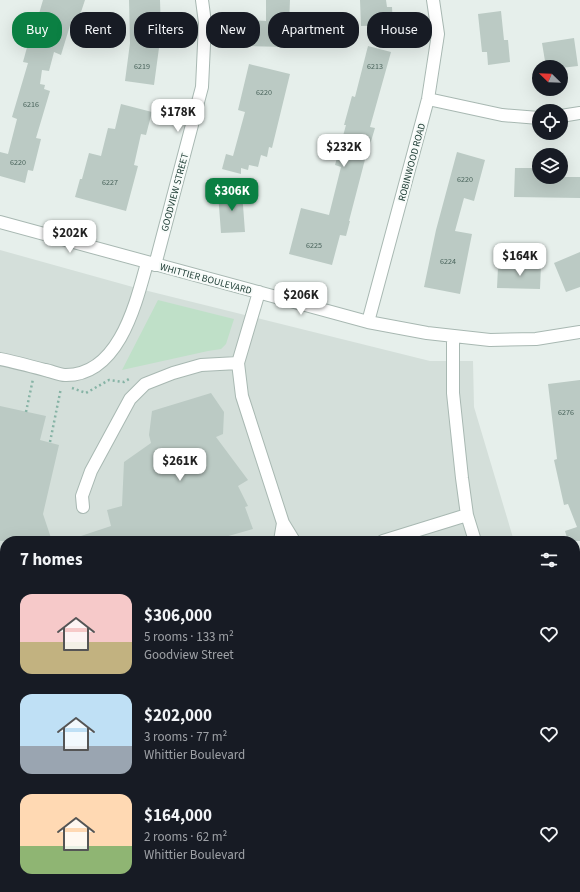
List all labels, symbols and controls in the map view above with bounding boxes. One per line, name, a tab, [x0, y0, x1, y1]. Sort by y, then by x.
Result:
chip: Buy	[12, 12, 62, 48]
chip: Rent	[70, 12, 126, 48]
chip: Filters	[134, 12, 198, 48]
chip: New	[206, 12, 260, 48]
chip: Apartment	[268, 12, 359, 48]
chip: House	[367, 12, 432, 48]
north arrow	[532, 60, 568, 96]
map controls	[532, 60, 568, 184]
house number: 6219	[134, 61, 150, 72]
house number: 6213	[367, 61, 383, 72]
house number: 6220	[256, 87, 272, 98]
house number: 6216	[23, 99, 39, 110]
pin: $178K	[150, 99, 206, 133]
text: $178K	[160, 103, 196, 121]
button: locate	[532, 104, 568, 140]
street label: ROBINWOOD ROAD	[395, 122, 429, 203]
pin: $232K	[316, 134, 372, 168]
text: $232K	[326, 138, 362, 156]
button: layers	[532, 148, 568, 184]
street label: GOODVIEW STREET	[158, 151, 192, 233]
house number: 6220	[10, 157, 26, 168]
house number: 6220	[457, 174, 473, 185]
house number: 6227	[102, 177, 118, 188]
pin: $306K	[204, 178, 260, 212]
text: $306K	[214, 182, 250, 200]
pin: $202K	[42, 220, 98, 254]
text: $202K	[52, 224, 88, 242]
house number: 6225	[306, 240, 322, 251]
pin: $164K	[492, 243, 548, 277]
text: $164K	[502, 247, 538, 265]
house number: 6224	[440, 256, 456, 267]
street label: WHITTIER BOULEVARD	[158, 260, 253, 298]
pin: $206K	[273, 282, 329, 316]
text: $206K	[283, 286, 319, 304]
house number: 6276	[558, 407, 574, 418]
pin: $261K	[152, 448, 208, 482]
text: $261K	[162, 452, 198, 470]
text: 7 homes	[20, 548, 82, 572]
icon: filters	[538, 549, 560, 571]
text: $306,000	[144, 604, 212, 628]
icon: home	[52, 610, 100, 658]
icon: heart	[538, 623, 560, 645]
text: 5 rooms · 133 m²	[144, 628, 234, 646]
text: Goodview Street	[144, 646, 234, 664]
text: $202,000	[144, 704, 212, 728]
icon: home	[52, 710, 100, 758]
icon: heart	[538, 723, 560, 745]
text: 3 rooms · 77 m²	[144, 728, 227, 746]
text: Whittier Boulevard	[144, 746, 245, 764]
text: $164,000	[144, 804, 212, 828]
icon: home	[52, 810, 100, 858]
icon: heart	[538, 823, 560, 845]
text: 2 rooms · 62 m²	[144, 828, 227, 846]
text: Whittier Boulevard	[144, 846, 245, 864]

